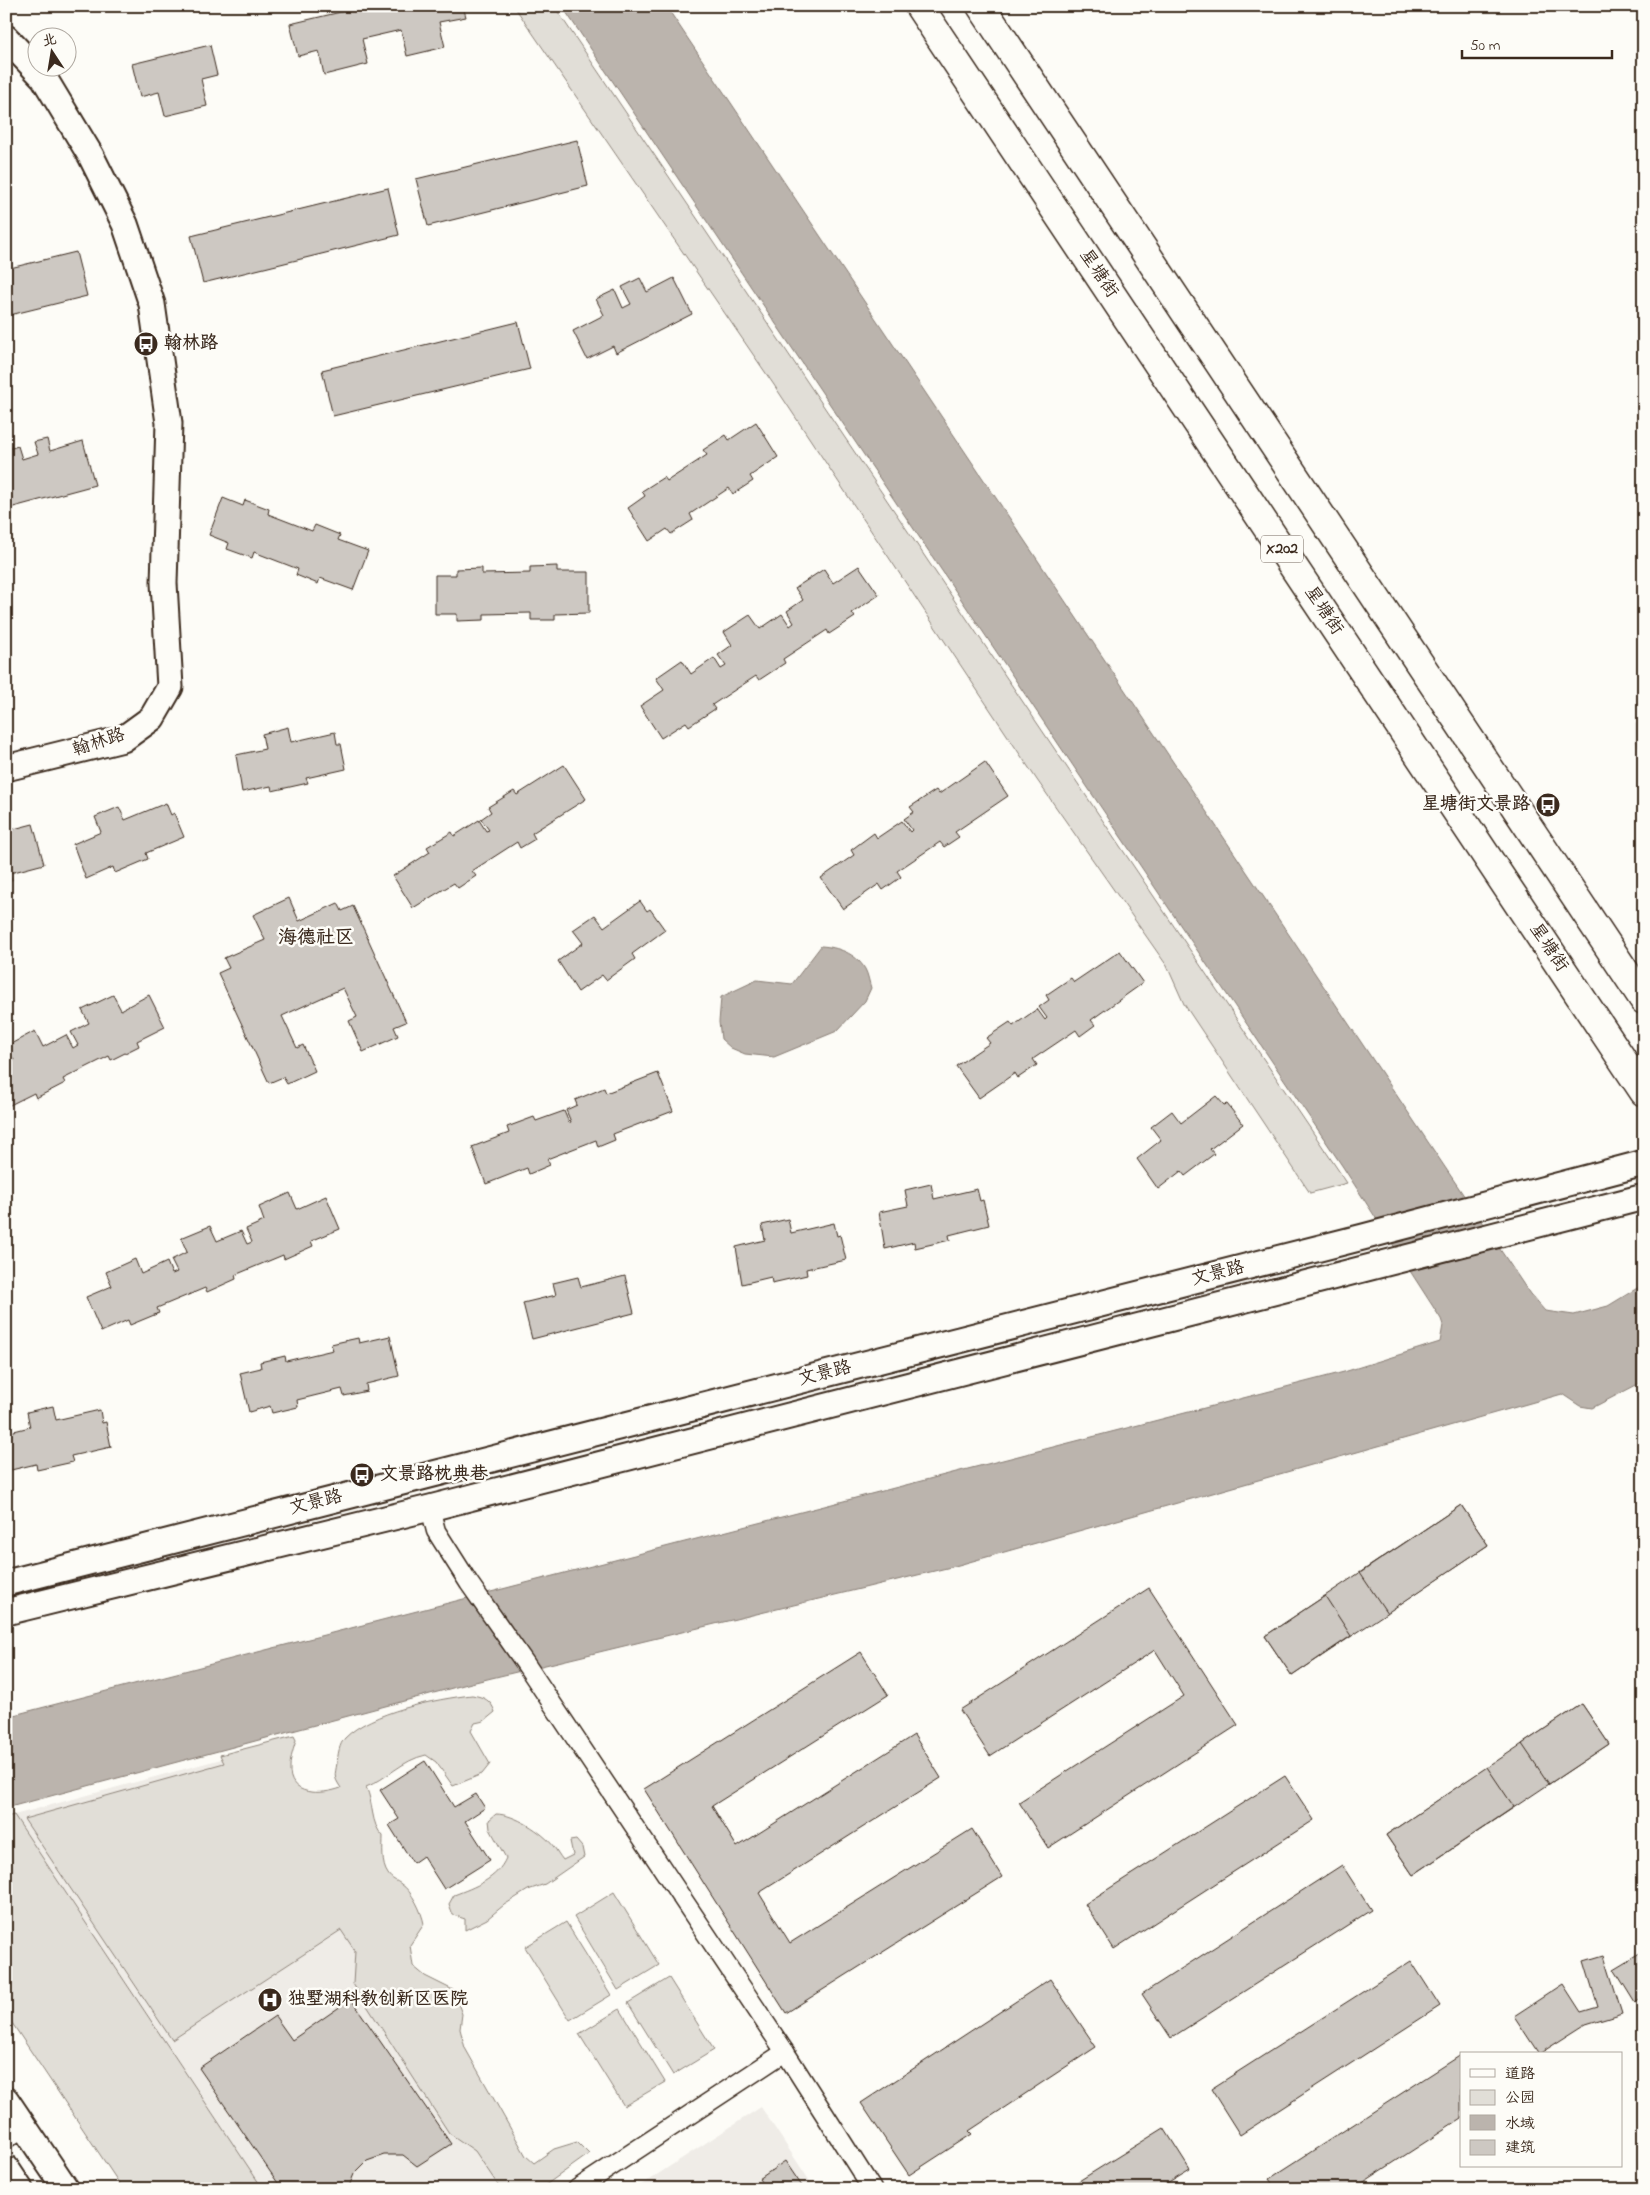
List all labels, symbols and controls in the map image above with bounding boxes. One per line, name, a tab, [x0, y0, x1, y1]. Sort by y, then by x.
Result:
north arrow	[28, 28, 78, 78]
scale bar	[1462, 28, 1612, 60]
text: 北	[41, 29, 59, 52]
text: 50 m	[1470, 35, 1501, 57]
street label: 星塘街	[1072, 244, 1124, 304]
bus stop icon: 翰林路	[133, 331, 159, 357]
place label: 翰林路	[164, 331, 218, 357]
road number: X202	[1261, 536, 1303, 562]
street label: 星塘街	[1297, 581, 1349, 641]
street label: 翰林路	[69, 722, 129, 764]
place label: 星塘街文景路	[1422, 792, 1530, 818]
bus stop icon: 星塘街文景路	[1535, 792, 1561, 818]
street label: 星塘街	[1522, 918, 1574, 978]
district label: 海德社区	[278, 925, 354, 952]
street label: 文景路	[1189, 1255, 1247, 1293]
street label: 文景路	[796, 1355, 854, 1393]
bus stop icon: 文景路枕典巷	[349, 1462, 375, 1488]
place label: 文景路枕典巷	[380, 1462, 489, 1488]
street label: 文景路	[287, 1484, 345, 1522]
hospital icon: 独墅湖科教创新区医院	[257, 1987, 283, 2013]
place label: 独墅湖科教创新区医院	[288, 1987, 468, 2013]
legend	[1460, 2052, 1622, 2168]
text: 道路	[1505, 2063, 1535, 2085]
text: 公园	[1505, 2087, 1535, 2109]
text: 水域	[1505, 2113, 1535, 2135]
text: 建筑	[1505, 2137, 1535, 2159]

